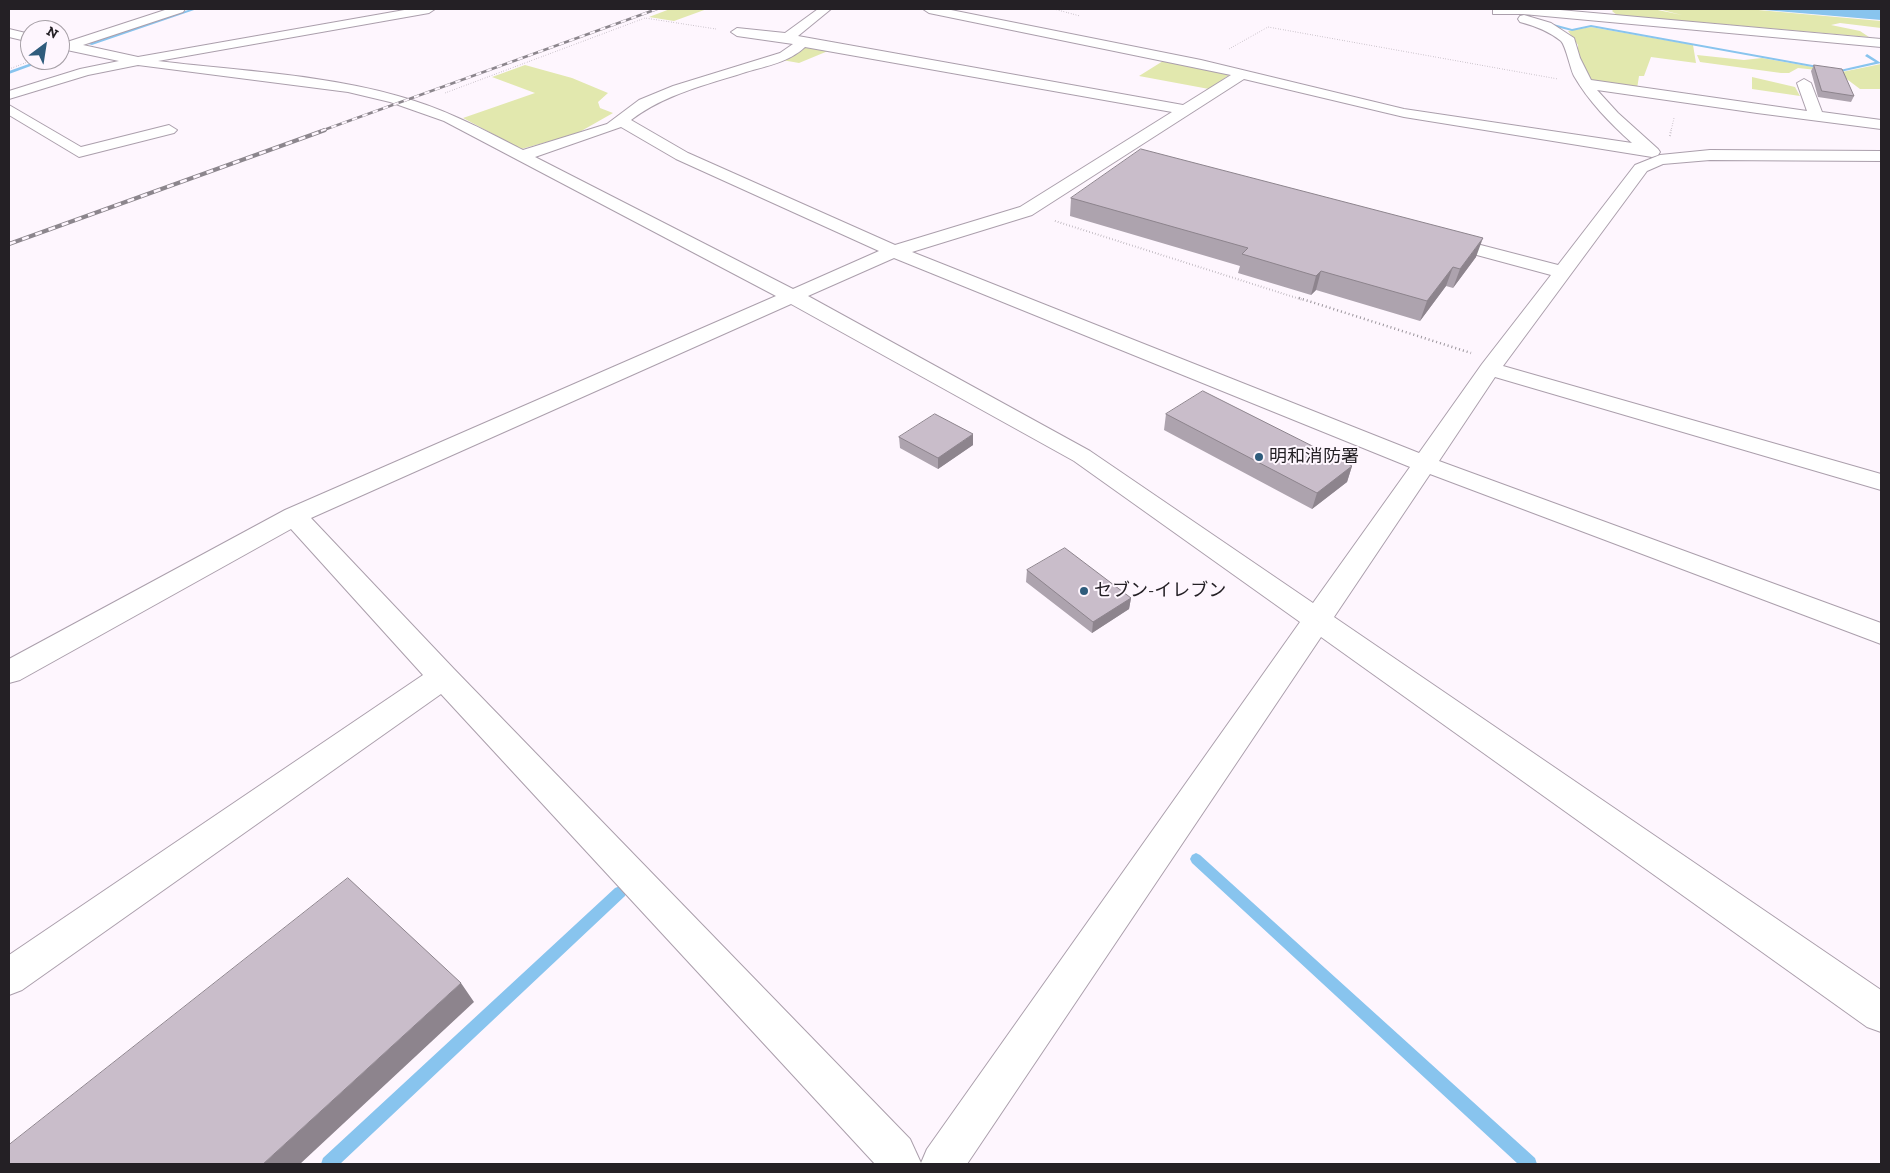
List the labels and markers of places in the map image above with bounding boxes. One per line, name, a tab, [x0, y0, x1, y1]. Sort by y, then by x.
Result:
place label: 明和消防署	[1269, 446, 1359, 468]
marker: 明和消防署	[1253, 451, 1265, 463]
place label: セブン-イレブン	[1094, 580, 1226, 602]
marker: セブン-イレブン	[1078, 585, 1090, 597]

